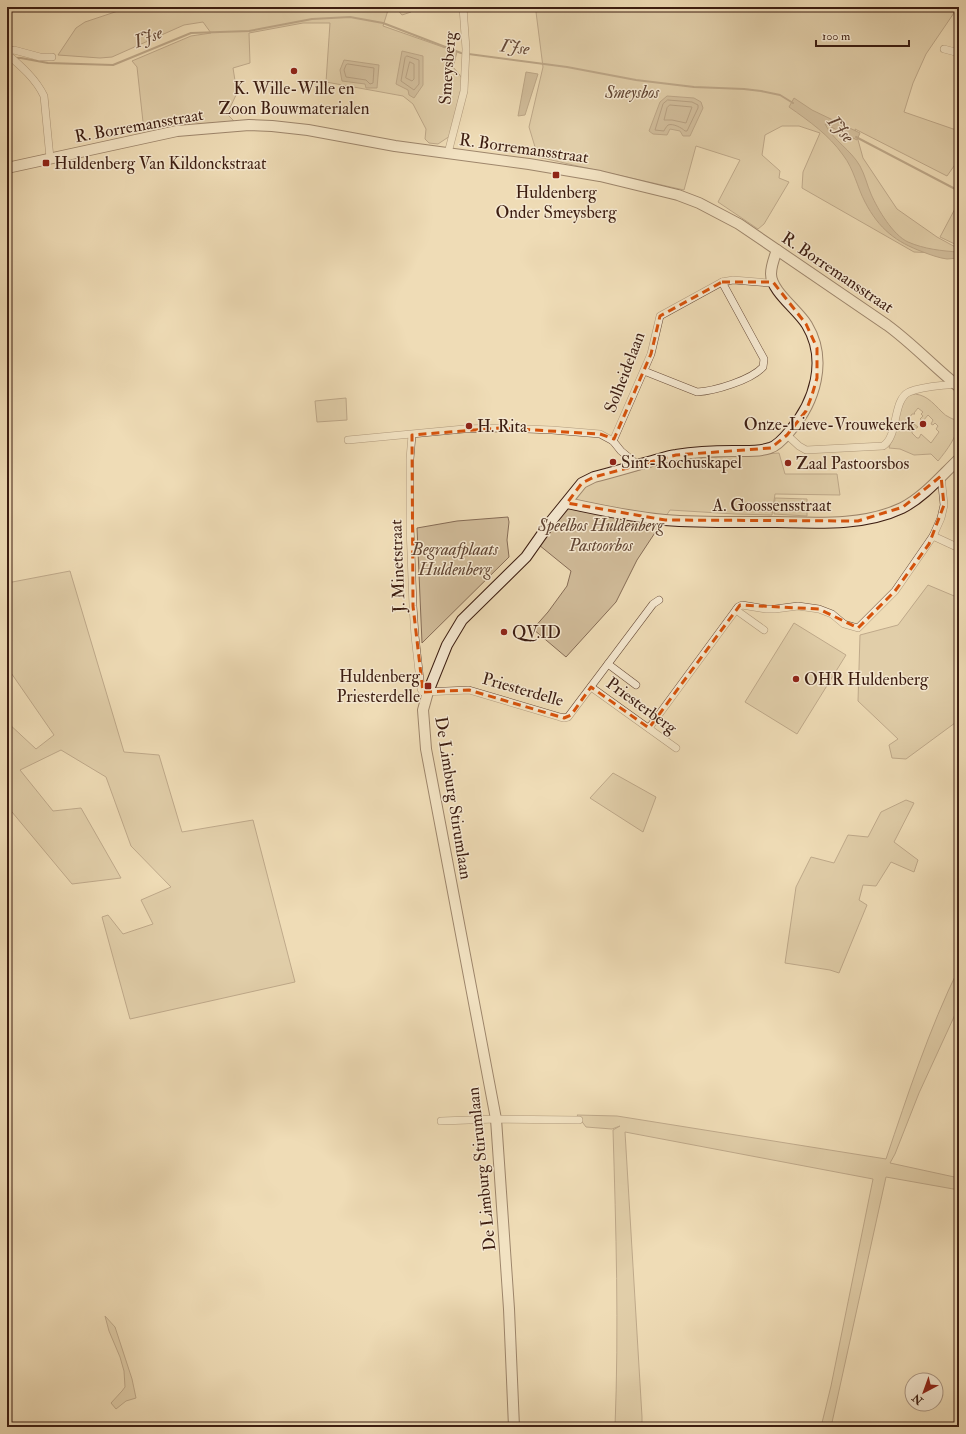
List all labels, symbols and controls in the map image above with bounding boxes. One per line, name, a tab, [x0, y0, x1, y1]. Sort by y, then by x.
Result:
water label: IJse	[129, 21, 167, 54]
scale bar	[816, 22, 909, 48]
text: 100 m	[822, 29, 851, 44]
street label: Smeysberg	[434, 30, 462, 105]
water label: IJse	[498, 34, 532, 61]
marker: K. Wille-Wille en Zoon Bouwmaterialen	[289, 66, 299, 76]
place label: K. Wille-Wille en Zoon Bouwmaterialen	[219, 78, 370, 119]
park label: Smeysbos	[604, 82, 659, 103]
street label: R. Borremansstraat	[73, 104, 206, 147]
water label: IJse	[822, 110, 860, 149]
street label: R. Borremansstraat	[458, 129, 590, 168]
place label: Huldenberg Van Kildonckstraat	[54, 153, 267, 174]
marker: Huldenberg Van Kildonckstraat	[41, 158, 51, 168]
marker: Huldenberg Onder Smeysberg	[551, 170, 561, 180]
place label: Huldenberg Onder Smeysberg	[495, 182, 617, 224]
street label: R. Borremansstraat	[778, 227, 898, 318]
street label: Solheidelaan	[599, 329, 650, 416]
place label: Onze-Lieve-Vrouwekerk	[744, 414, 915, 435]
place label: H. Rita	[477, 416, 528, 437]
marker: Onze-Lieve-Vrouwekerk	[918, 419, 928, 429]
marker: H. Rita	[464, 421, 474, 431]
place label: Sint-Rochuskapel	[621, 452, 742, 474]
place label: Zaal Pastoorsbos	[796, 453, 910, 474]
marker: Sint-Rochuskapel	[608, 457, 618, 467]
marker: Zaal Pastoorsbos	[783, 458, 793, 468]
street label: A. Goossensstraat	[712, 495, 832, 516]
park label: Speelbos Huldenberg Pastoorbos	[537, 515, 665, 556]
street label: J. Minetstraat	[385, 519, 411, 614]
park label: Begraafplaats Huldenberg	[411, 539, 499, 580]
place label: QV.ID	[512, 622, 561, 643]
marker: QV.ID	[499, 627, 509, 637]
place label: Huldenberg Priesterdelle	[336, 666, 421, 707]
street label: Priesterdelle	[480, 668, 566, 711]
place label: OHR Huldenberg	[804, 669, 929, 690]
street label: Priesterberg	[602, 673, 682, 739]
marker: OHR Huldenberg	[791, 674, 801, 684]
marker: Huldenberg Priesterdelle	[423, 681, 433, 691]
street label: De Limburg Stirumlaan	[430, 715, 477, 881]
street label: De Limburg Stirumlaan	[462, 1086, 501, 1252]
north arrow	[904, 1372, 944, 1412]
text: N	[909, 1390, 927, 1408]

